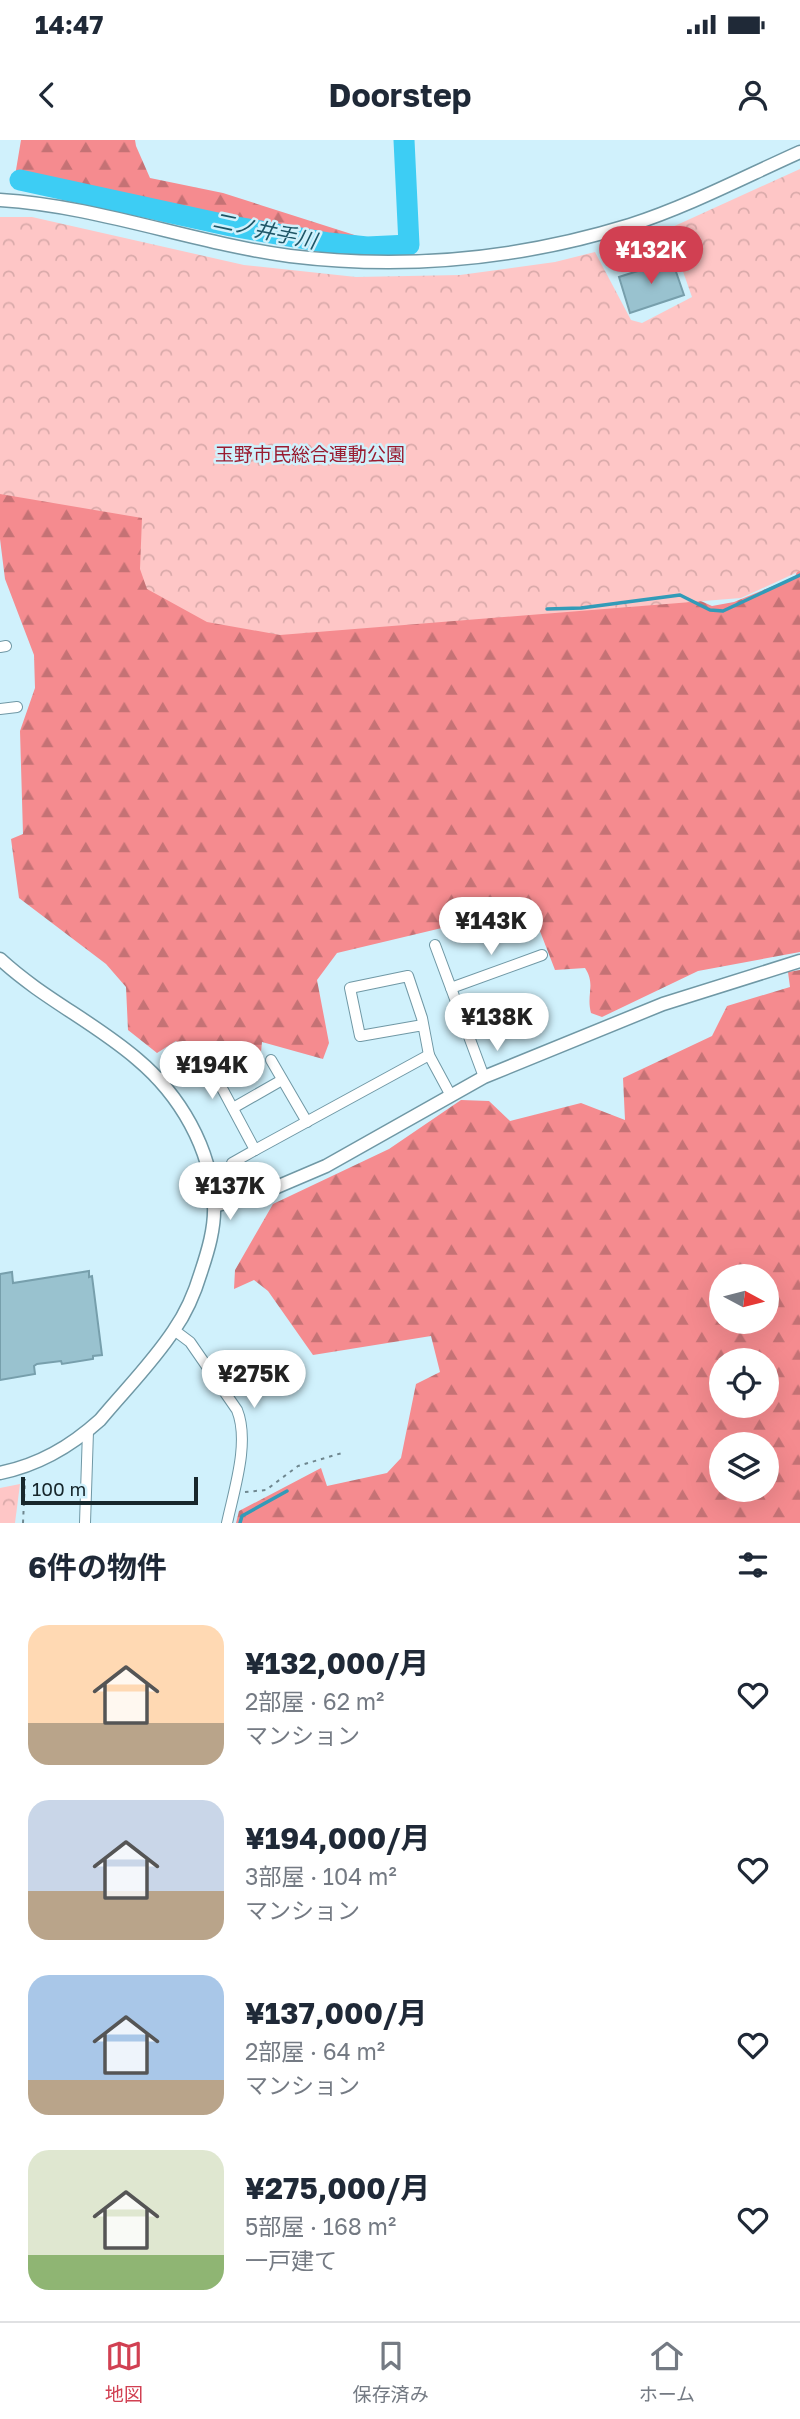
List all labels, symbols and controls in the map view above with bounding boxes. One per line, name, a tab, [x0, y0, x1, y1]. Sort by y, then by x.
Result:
text: 14:47	[35, 9, 103, 40]
icon: back	[28, 76, 66, 114]
text: Doorstep	[329, 76, 471, 114]
icon: person	[734, 76, 772, 114]
water label: 二ノ井手川	[211, 206, 321, 254]
pin: ¥132K	[602, 226, 700, 286]
text: ¥132K	[615, 235, 687, 263]
park label: 玉野市民総合運動公園	[215, 442, 405, 465]
pin: ¥143K	[442, 898, 540, 957]
text: ¥143K	[455, 906, 527, 934]
pin: ¥138K	[448, 993, 546, 1053]
text: ¥138K	[461, 1002, 533, 1030]
pin: ¥194K	[163, 1042, 261, 1101]
text: ¥194K	[176, 1050, 248, 1078]
pin: ¥137K	[181, 1163, 279, 1222]
text: ¥137K	[195, 1171, 265, 1199]
north arrow	[709, 1264, 779, 1334]
map controls	[709, 1264, 779, 1502]
button: locate	[709, 1348, 779, 1418]
pin: ¥275K	[205, 1350, 303, 1410]
text: ¥275K	[218, 1359, 290, 1387]
button: layers	[709, 1432, 779, 1502]
scale bar	[21, 1474, 198, 1506]
text: 100 m	[32, 1477, 86, 1500]
icon: filters	[734, 1546, 772, 1584]
text: 6件の物件	[28, 1549, 167, 1585]
text: ¥132,000/月	[245, 1645, 429, 1681]
icon: home	[84, 1653, 168, 1737]
icon: heart	[734, 1676, 772, 1714]
text: 2部屋 · 62 m²	[245, 1687, 384, 1715]
text: マンション	[245, 1721, 360, 1749]
text: ¥194,000/月	[245, 1820, 431, 1856]
icon: home	[84, 1828, 168, 1912]
icon: heart	[734, 1851, 772, 1889]
text: 3部屋 · 104 m²	[245, 1862, 397, 1890]
text: マンション	[245, 1896, 360, 1924]
text: ¥137,000/月	[245, 1995, 427, 2031]
icon: home	[84, 2003, 168, 2087]
icon: heart	[734, 2026, 772, 2064]
text: 2部屋 · 64 m²	[245, 2037, 385, 2065]
text: マンション	[245, 2071, 360, 2099]
text: ¥275,000/月	[245, 2170, 430, 2206]
icon: home	[84, 2178, 168, 2262]
icon: heart	[734, 2201, 772, 2239]
text: 5部屋 · 168 m²	[245, 2212, 396, 2240]
text: 一戸建て	[245, 2246, 337, 2274]
tab: 地図	[105, 2337, 143, 2406]
tab: 保存済み	[353, 2337, 429, 2406]
tab: ホーム	[639, 2337, 695, 2406]

